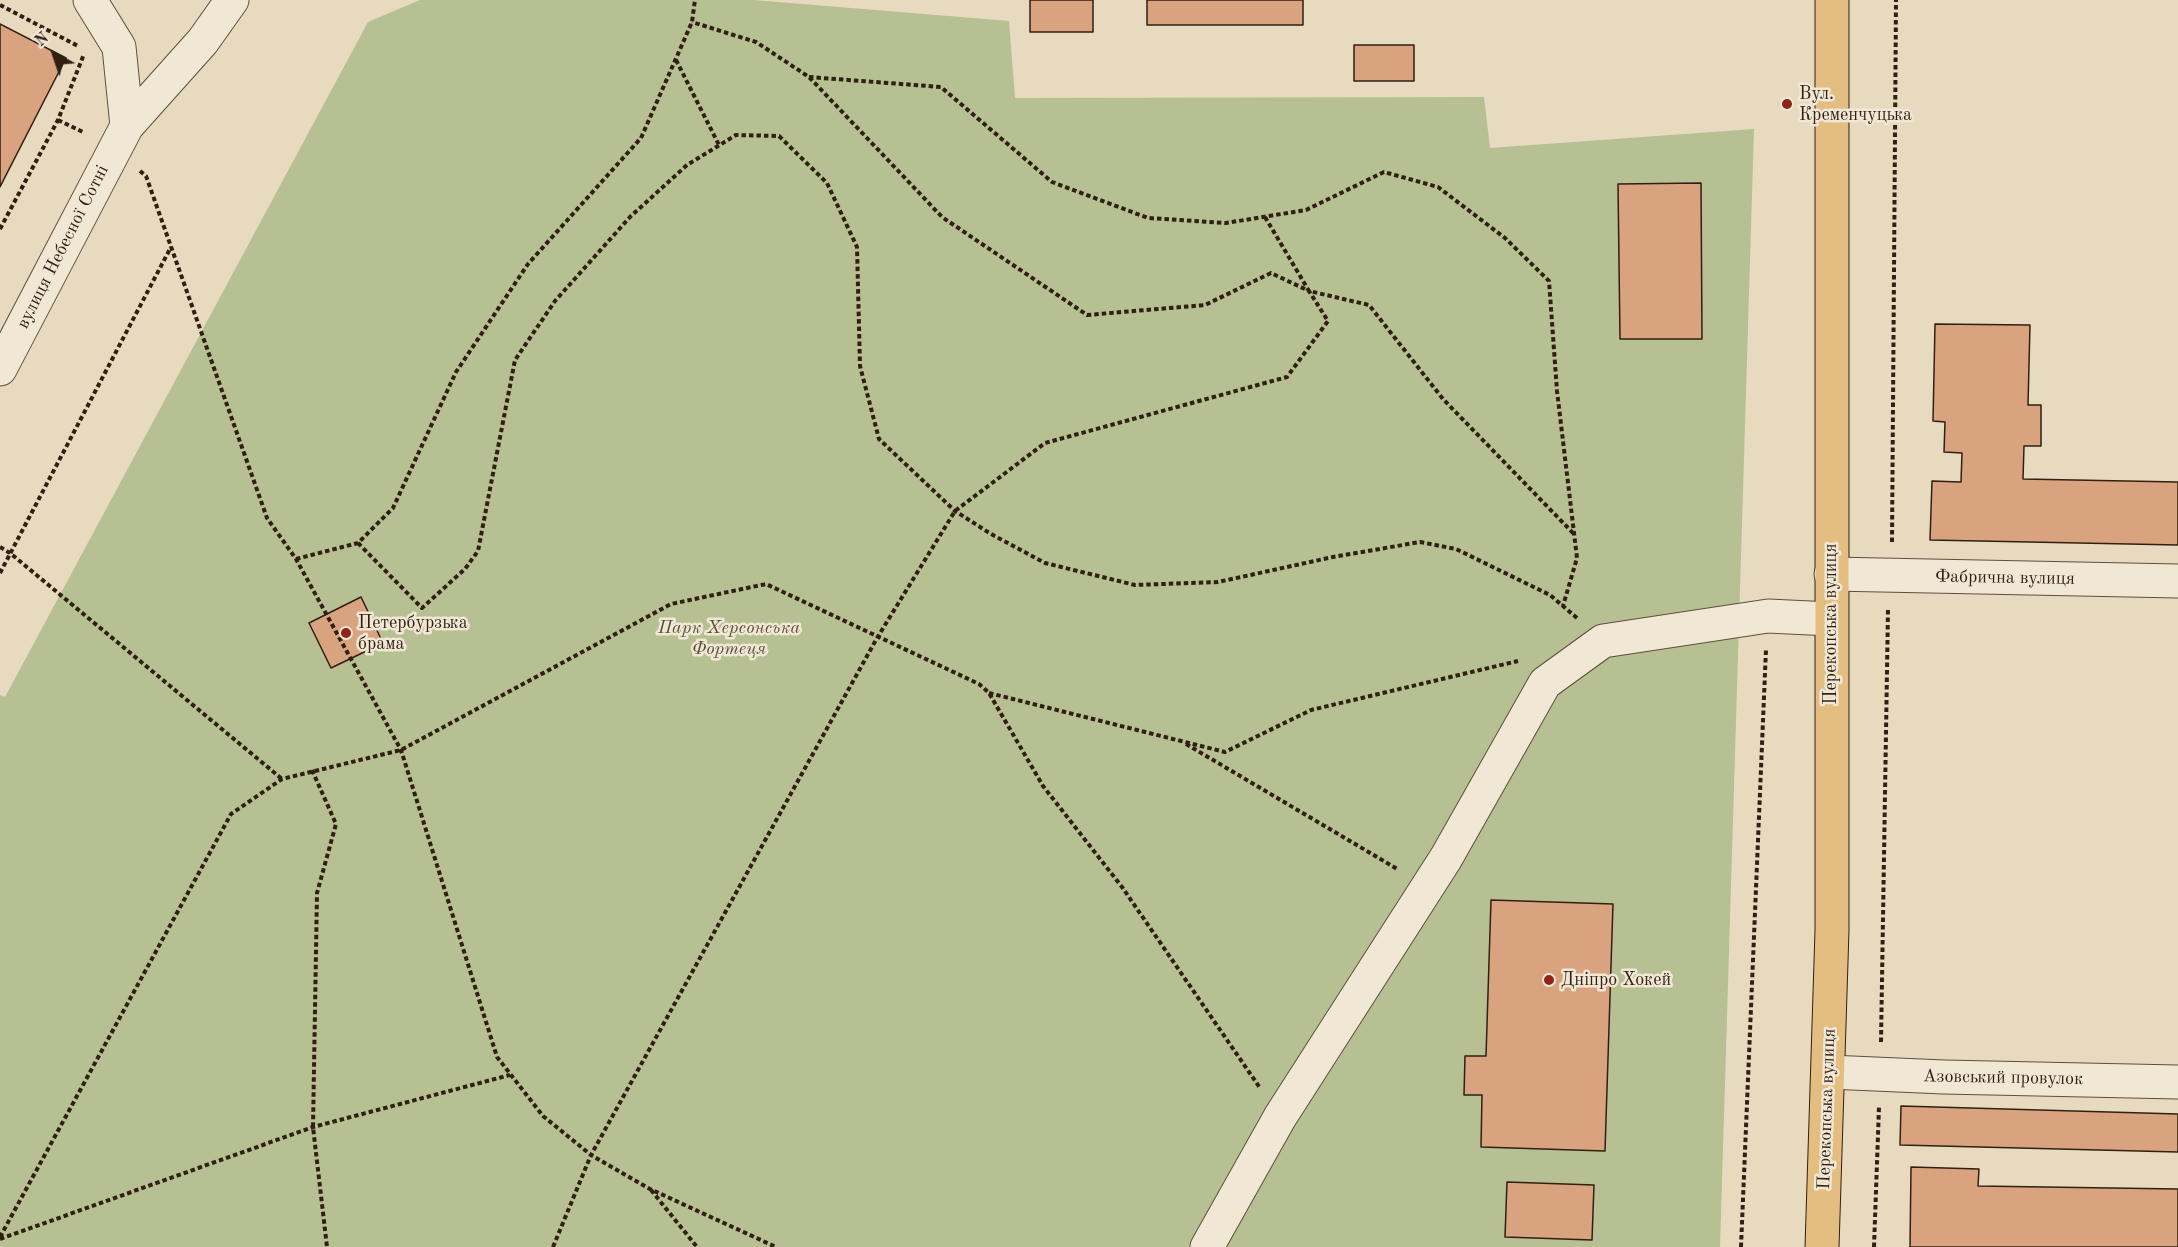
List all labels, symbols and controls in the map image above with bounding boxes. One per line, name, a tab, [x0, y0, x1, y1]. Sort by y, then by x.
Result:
north arrow	[24, 24, 84, 84]
text: N	[33, 30, 52, 50]
place label: Вул. Кременчуцька	[1799, 83, 1912, 125]
marker: Вул. Кременчуцька	[1780, 97, 1794, 111]
street label: вулиця Небесної Сотні	[12, 162, 114, 332]
street label: Перекопська вулиця	[1820, 543, 1842, 705]
street label: Фабрична вулиця	[1935, 566, 2075, 590]
place label: Петербурзька брама	[358, 612, 468, 654]
park label: Парк Херсонська Фортеця	[658, 617, 800, 660]
marker: Петербурзька брама	[339, 626, 353, 640]
place label: Дніпро Хокей	[1561, 969, 1671, 991]
marker: Дніпро Хокей	[1542, 973, 1556, 987]
street label: Перекопська вулиця	[1813, 1028, 1841, 1190]
street label: Азовський провулок	[1923, 1066, 2083, 1090]

